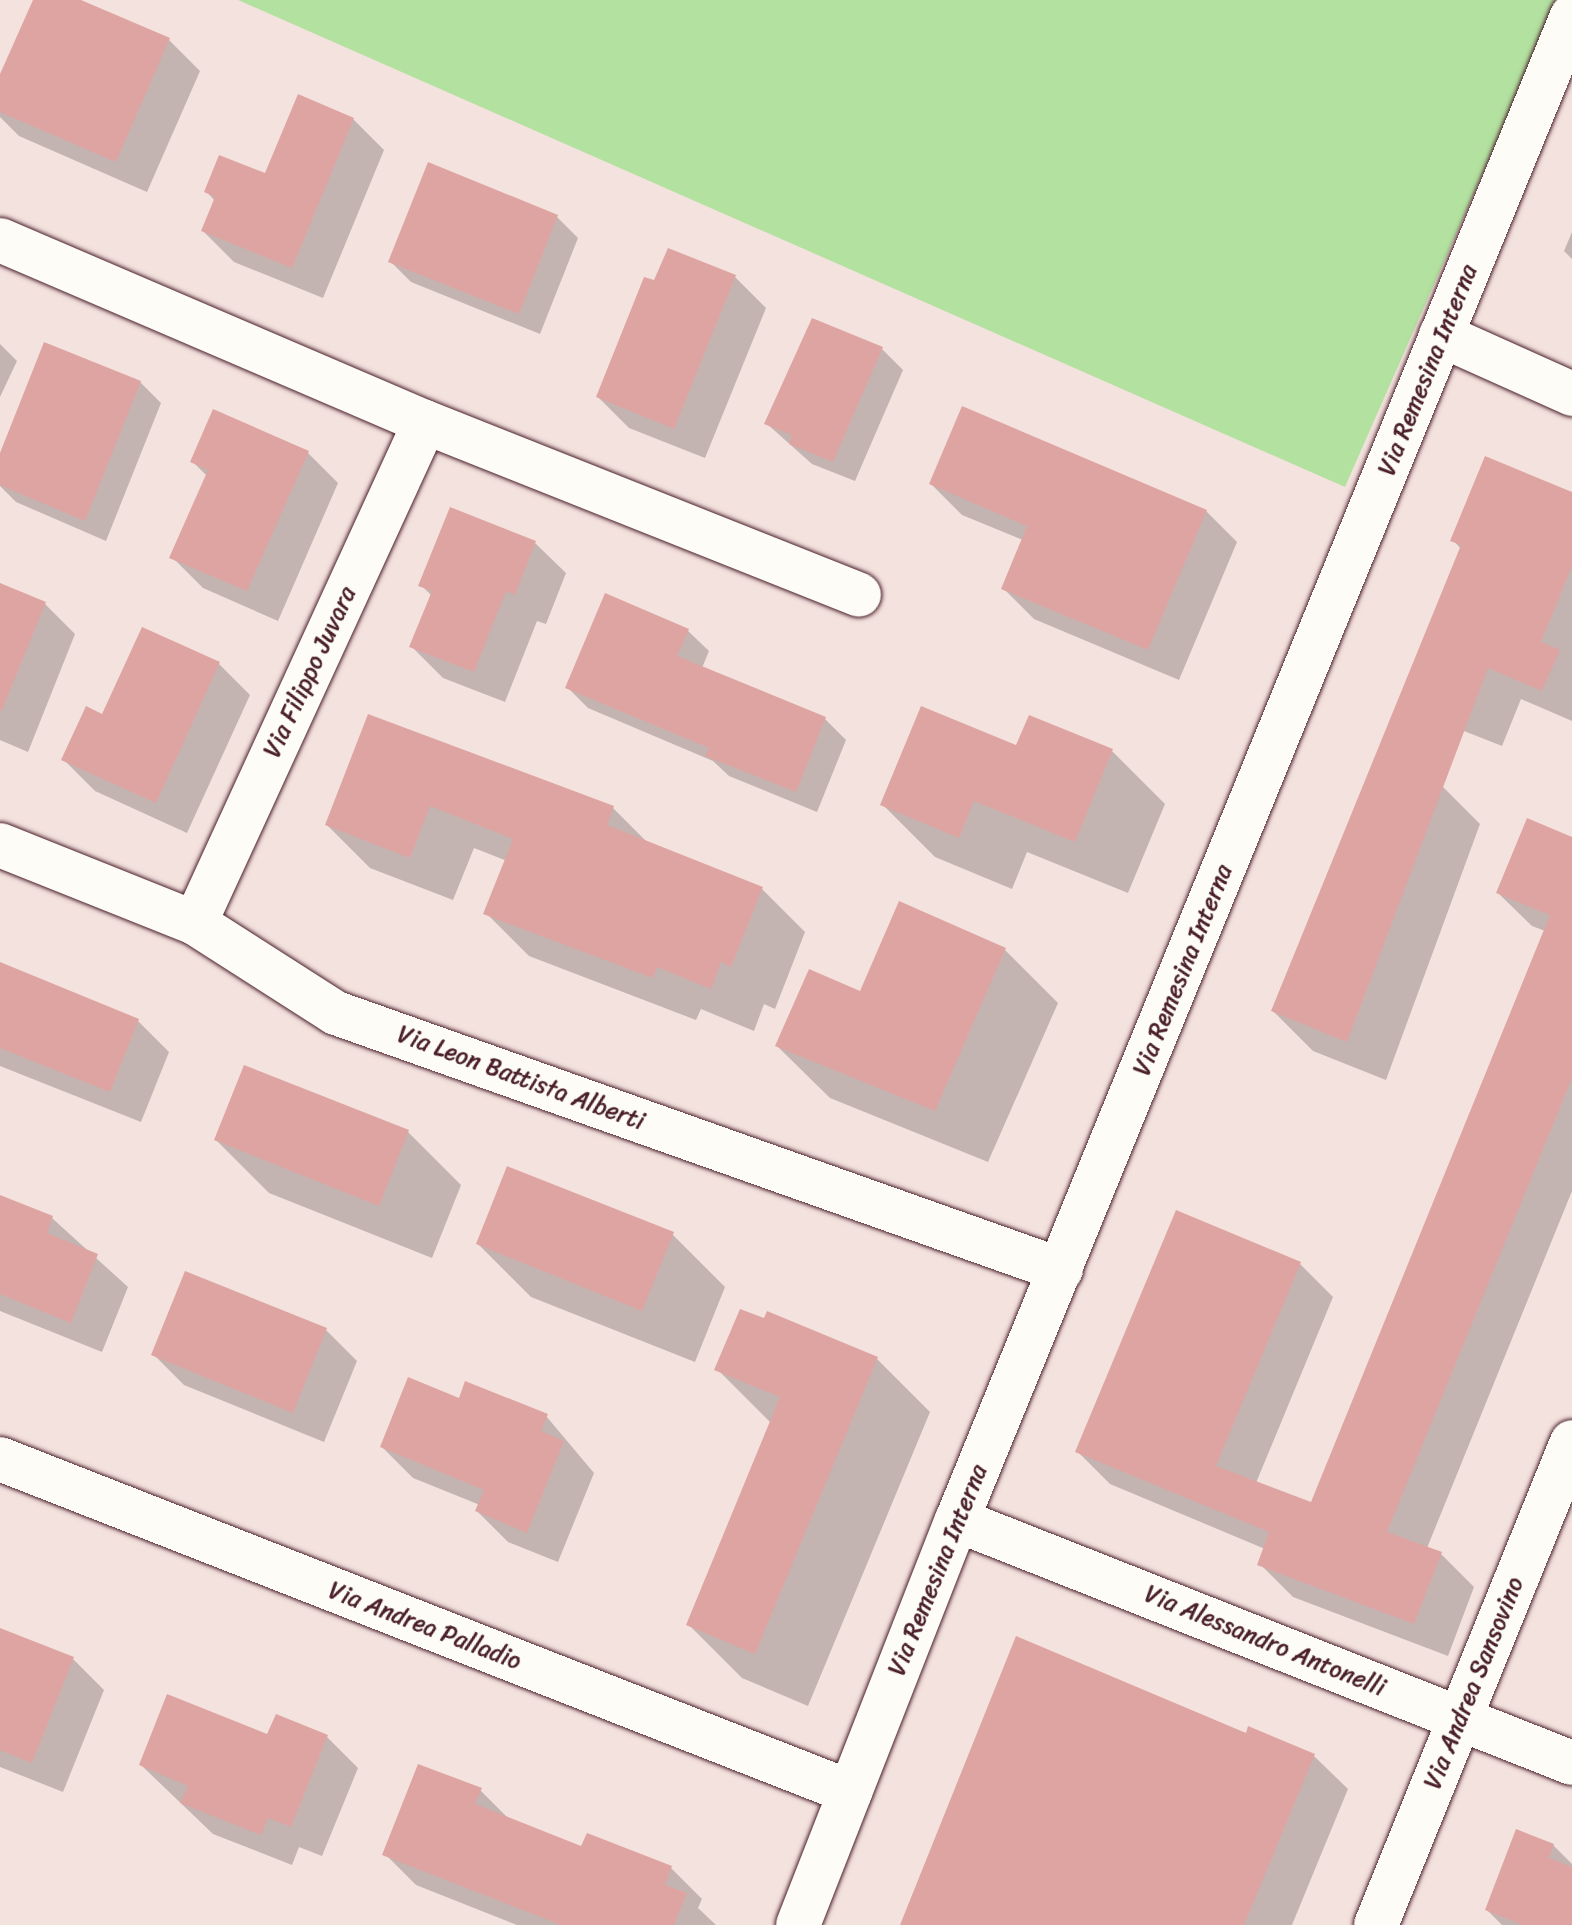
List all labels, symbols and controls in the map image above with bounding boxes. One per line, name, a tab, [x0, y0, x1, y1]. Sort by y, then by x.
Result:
street label: Via Remesina Interna	[1372, 260, 1484, 480]
street label: Via Filippo Juvara	[258, 582, 362, 762]
street label: Via Remesina Interna	[1127, 860, 1239, 1080]
street label: Via Leon Battista Alberti	[393, 1020, 649, 1136]
street label: Via Remesina Interna	[882, 1460, 994, 1680]
street label: Via Andrea Sansovino	[1418, 1572, 1530, 1794]
street label: Via Andrea Palladio	[324, 1576, 526, 1676]
street label: Via Alessandro Antonelli	[1140, 1579, 1390, 1703]

